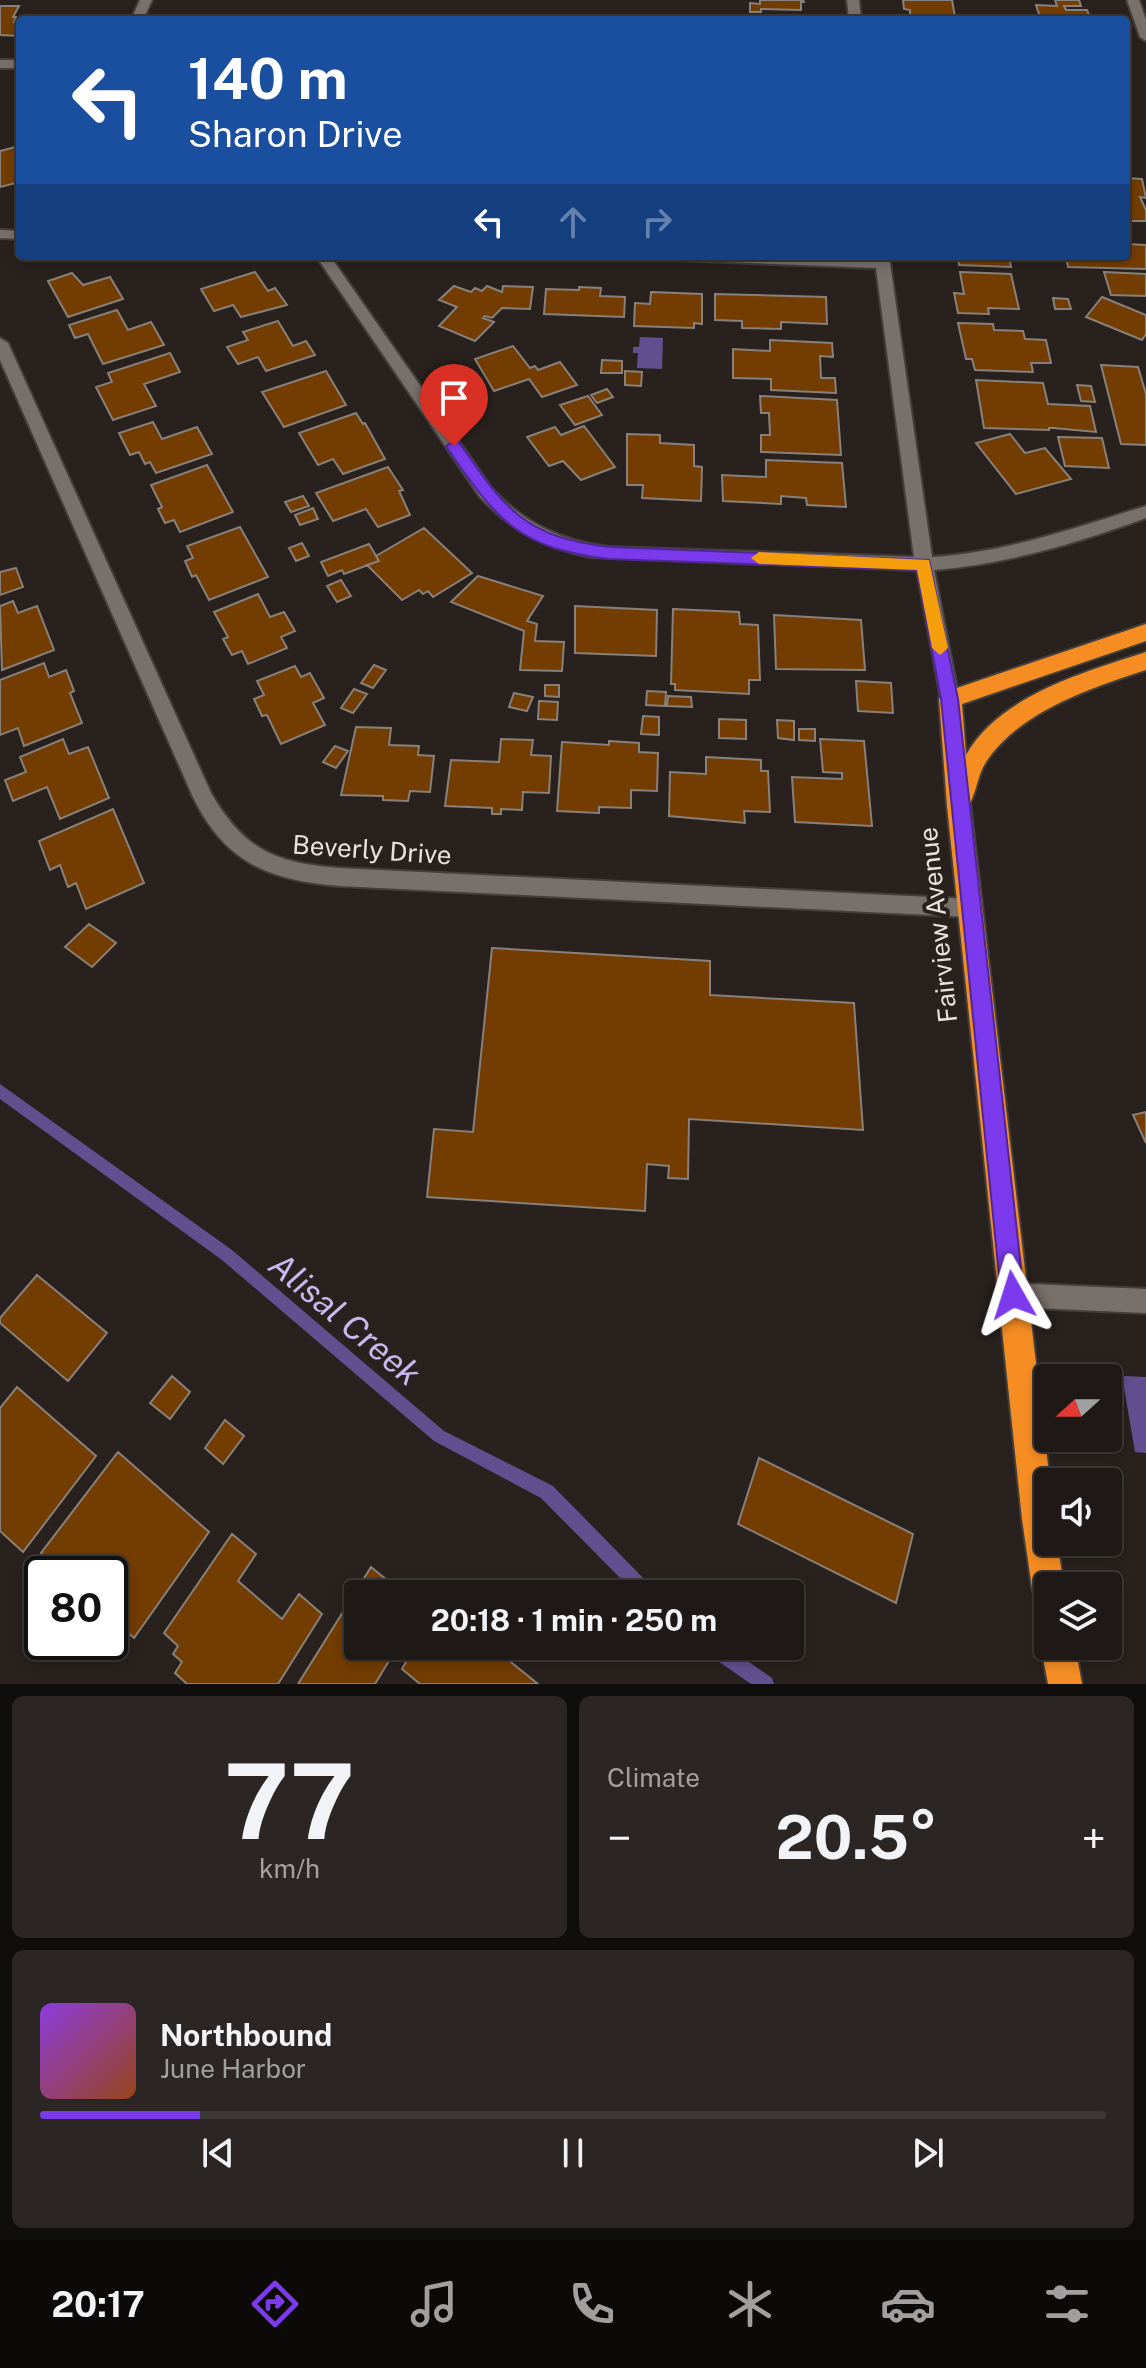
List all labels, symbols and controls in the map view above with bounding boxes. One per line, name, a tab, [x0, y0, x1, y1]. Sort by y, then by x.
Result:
text: 140 m	[188, 46, 348, 112]
icon: left	[56, 48, 160, 152]
text: Sharon Drive	[188, 113, 403, 155]
icon: left	[467, 200, 511, 244]
icon: ahead	[551, 200, 595, 244]
icon: right	[635, 200, 679, 244]
pin	[420, 364, 488, 446]
icon: arrive	[432, 376, 476, 420]
street label: Fairview Avenue	[912, 826, 963, 1024]
street label: Beverly Drive	[291, 828, 453, 871]
water label: Alisal Creek	[261, 1244, 429, 1394]
position arrow	[971, 1253, 1055, 1337]
north arrow	[1034, 1364, 1122, 1452]
map controls	[1034, 1364, 1122, 1660]
button: sound	[1034, 1468, 1122, 1556]
speed limit sign: 80	[24, 1556, 128, 1660]
button: layers	[1034, 1572, 1122, 1660]
text: 20:18 · 1 min · 250 m	[431, 1602, 717, 1638]
text: 77	[224, 1740, 355, 1862]
text: Climate	[607, 1762, 700, 1793]
text: 20.5°	[776, 1802, 937, 1873]
text: −	[607, 1812, 631, 1864]
text: +	[1082, 1812, 1106, 1864]
text: km/h	[259, 1853, 320, 1884]
text: Northbound	[160, 2017, 332, 2053]
text: June Harbor	[160, 2053, 306, 2084]
icon: previous	[196, 2131, 240, 2175]
icon: pause	[551, 2131, 595, 2175]
icon: next	[906, 2131, 950, 2175]
icon: directions	[247, 2276, 303, 2332]
icon: music	[406, 2276, 462, 2332]
icon: phone	[564, 2276, 620, 2332]
icon: climate	[722, 2276, 778, 2332]
icon: car	[880, 2276, 936, 2332]
icon: filters	[1039, 2276, 1095, 2332]
text: 20:17	[51, 2283, 145, 2325]

